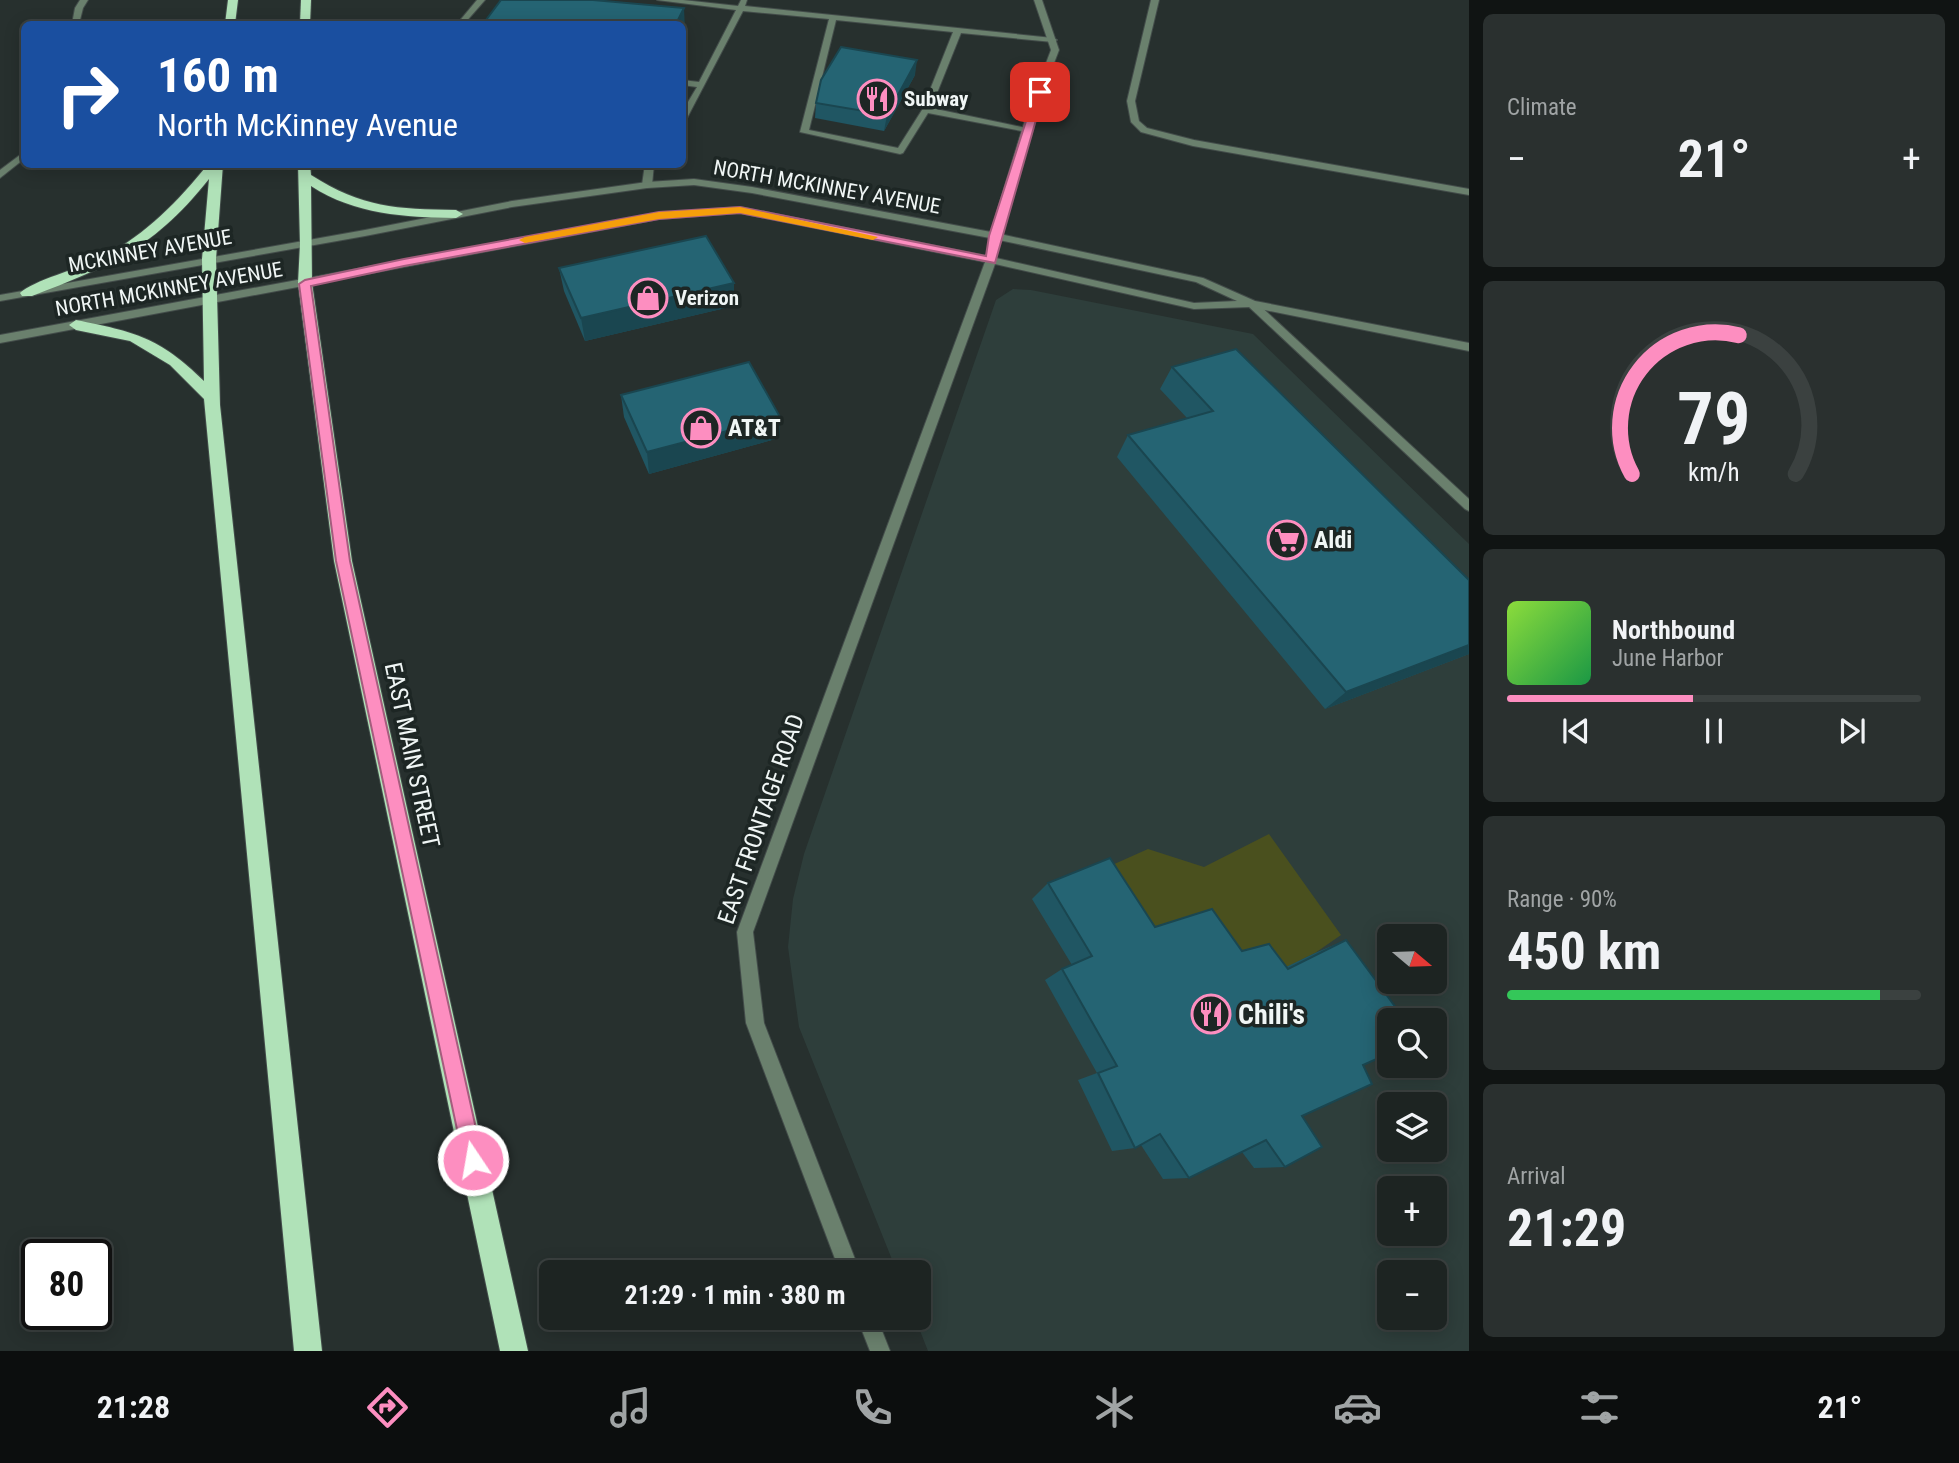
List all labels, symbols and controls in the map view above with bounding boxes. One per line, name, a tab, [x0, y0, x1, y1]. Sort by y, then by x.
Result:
text: 160 m	[157, 47, 279, 104]
icon: right	[42, 49, 133, 140]
pin	[1010, 62, 1070, 122]
icon: arrive	[1021, 73, 1059, 111]
restaurant icon: Subway	[856, 78, 898, 120]
place label: Subway	[904, 87, 969, 111]
text: Climate	[1507, 94, 1577, 121]
text: North McKinney Avenue	[157, 106, 458, 144]
text: 21°	[1678, 129, 1750, 190]
text: −	[1507, 137, 1526, 181]
text: +	[1902, 137, 1921, 181]
street label: NORTH MCKINNEY AVENUE	[712, 155, 942, 219]
street label: MCKINNEY AVENUE	[66, 225, 234, 277]
street label: NORTH MCKINNEY AVENUE	[54, 257, 284, 321]
shop icon: Verizon	[627, 277, 669, 319]
place label: Verizon	[675, 286, 739, 310]
text: 79	[1677, 377, 1751, 463]
shop icon: AT&T	[680, 407, 722, 449]
place label: AT&T	[728, 414, 781, 442]
text: km/h	[1688, 458, 1740, 487]
supermarket icon: Aldi	[1266, 519, 1308, 561]
place label: Aldi	[1314, 526, 1352, 554]
text: Northbound	[1612, 615, 1735, 645]
text: June Harbor	[1612, 645, 1724, 672]
street label: EAST MAIN STREET	[379, 660, 445, 850]
street label: EAST FRONTAGE ROAD	[712, 710, 810, 928]
icon: previous	[1557, 712, 1595, 750]
icon: pause	[1695, 712, 1733, 750]
icon: next	[1833, 712, 1871, 750]
text: Range · 90%	[1507, 886, 1617, 913]
text: 450 km	[1507, 921, 1661, 982]
north arrow	[1377, 924, 1447, 994]
map controls	[1377, 924, 1447, 1330]
restaurant icon: Chili's	[1190, 993, 1232, 1035]
place label: Chili's	[1238, 998, 1305, 1031]
button: search	[1377, 1008, 1447, 1078]
button: layers	[1377, 1092, 1447, 1162]
position arrow	[436, 1123, 510, 1197]
text: Arrival	[1507, 1163, 1566, 1190]
button: +	[1377, 1176, 1447, 1246]
text: 21:29	[1507, 1198, 1626, 1259]
speed limit sign: 80	[21, 1239, 112, 1330]
button: −	[1377, 1260, 1447, 1330]
text: 21:29 · 1 min · 380 m	[625, 1280, 845, 1310]
icon: directions	[363, 1383, 412, 1432]
icon: music	[606, 1383, 655, 1432]
icon: phone	[848, 1383, 897, 1432]
icon: climate	[1090, 1383, 1139, 1432]
icon: car	[1333, 1383, 1382, 1432]
icon: filters	[1575, 1383, 1624, 1432]
text: 21:28	[97, 1388, 170, 1426]
text: 21°	[1818, 1388, 1862, 1426]

